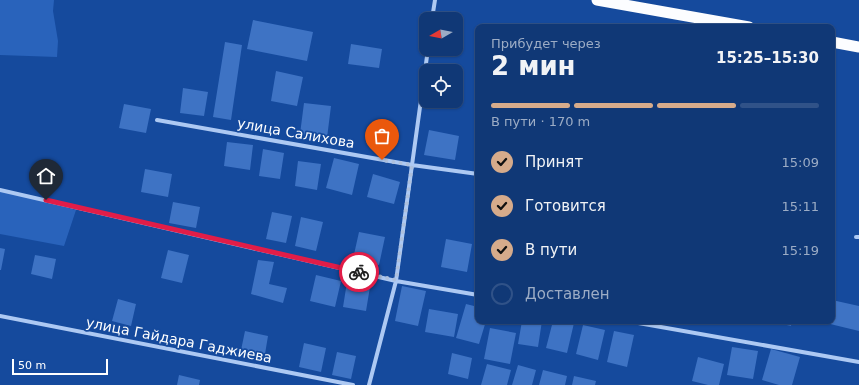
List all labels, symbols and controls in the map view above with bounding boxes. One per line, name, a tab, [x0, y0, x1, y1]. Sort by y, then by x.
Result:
north arrow	[419, 12, 463, 56]
map controls	[419, 12, 463, 108]
text: Прибудет через	[491, 36, 601, 51]
text: 15:25–15:30	[716, 49, 819, 67]
text: 2 мин	[491, 51, 576, 81]
button: locate	[419, 64, 463, 108]
text: В пути · 170 m	[491, 114, 590, 129]
street label: улица Салихова	[236, 115, 356, 151]
pin	[365, 119, 399, 160]
icon: bag	[371, 125, 393, 147]
icon: check	[491, 151, 513, 173]
text: Принят	[525, 153, 583, 171]
text: 15:09	[782, 155, 819, 170]
pin	[29, 159, 63, 200]
icon: home	[35, 165, 57, 187]
icon: check	[491, 195, 513, 217]
text: Готовится	[525, 197, 606, 215]
text: 15:11	[782, 199, 819, 214]
icon: check	[491, 239, 513, 261]
text: В пути	[525, 241, 577, 259]
text: 15:19	[782, 243, 819, 258]
courier	[339, 252, 379, 292]
icon: bike	[348, 261, 370, 283]
text: Доставлен	[525, 285, 610, 303]
street label: улица Гайдара Гаджиева	[85, 314, 273, 366]
scale bar	[12, 357, 108, 376]
text: 50 m	[18, 359, 46, 372]

